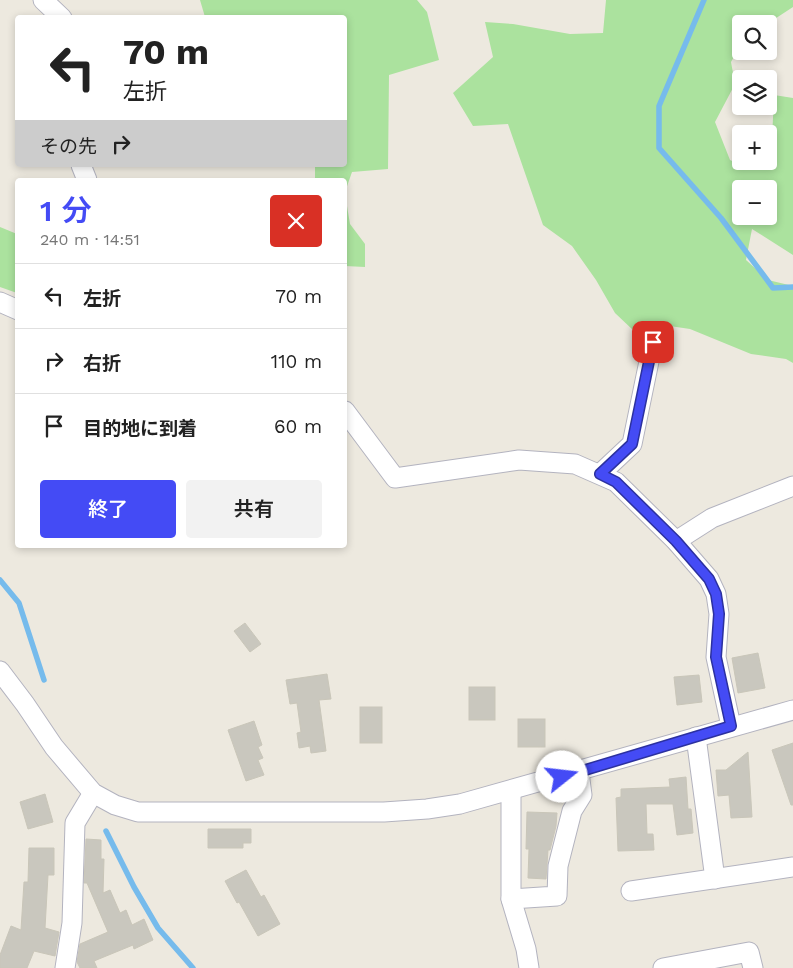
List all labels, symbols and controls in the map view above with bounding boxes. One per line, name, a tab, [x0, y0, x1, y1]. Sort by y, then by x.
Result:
map controls	[732, 15, 777, 225]
button: search	[732, 15, 777, 60]
text: 70 m	[123, 31, 209, 73]
icon: left	[40, 35, 105, 100]
button: layers	[732, 70, 777, 115]
text: 左折	[123, 79, 167, 104]
button: +	[732, 125, 777, 170]
icon: right	[107, 130, 135, 158]
text: その先	[40, 135, 97, 158]
button: −	[732, 180, 777, 225]
text: 1 分	[40, 193, 92, 228]
button: close	[270, 195, 322, 247]
text: 240 m · 14:51	[40, 230, 140, 249]
icon: left	[40, 282, 68, 310]
text: 70 m	[275, 285, 322, 308]
text: 左折	[83, 287, 121, 310]
pin	[632, 321, 674, 363]
icon: arrive	[639, 328, 667, 356]
icon: right	[40, 347, 68, 375]
text: 110 m	[271, 350, 322, 373]
text: 右折	[83, 352, 121, 375]
icon: arrive	[40, 412, 68, 440]
text: 60 m	[274, 415, 322, 438]
text: 目的地に到着	[83, 417, 197, 440]
button: 終了	[40, 480, 176, 538]
button: 共有	[186, 480, 322, 538]
position arrow	[535, 750, 587, 802]

